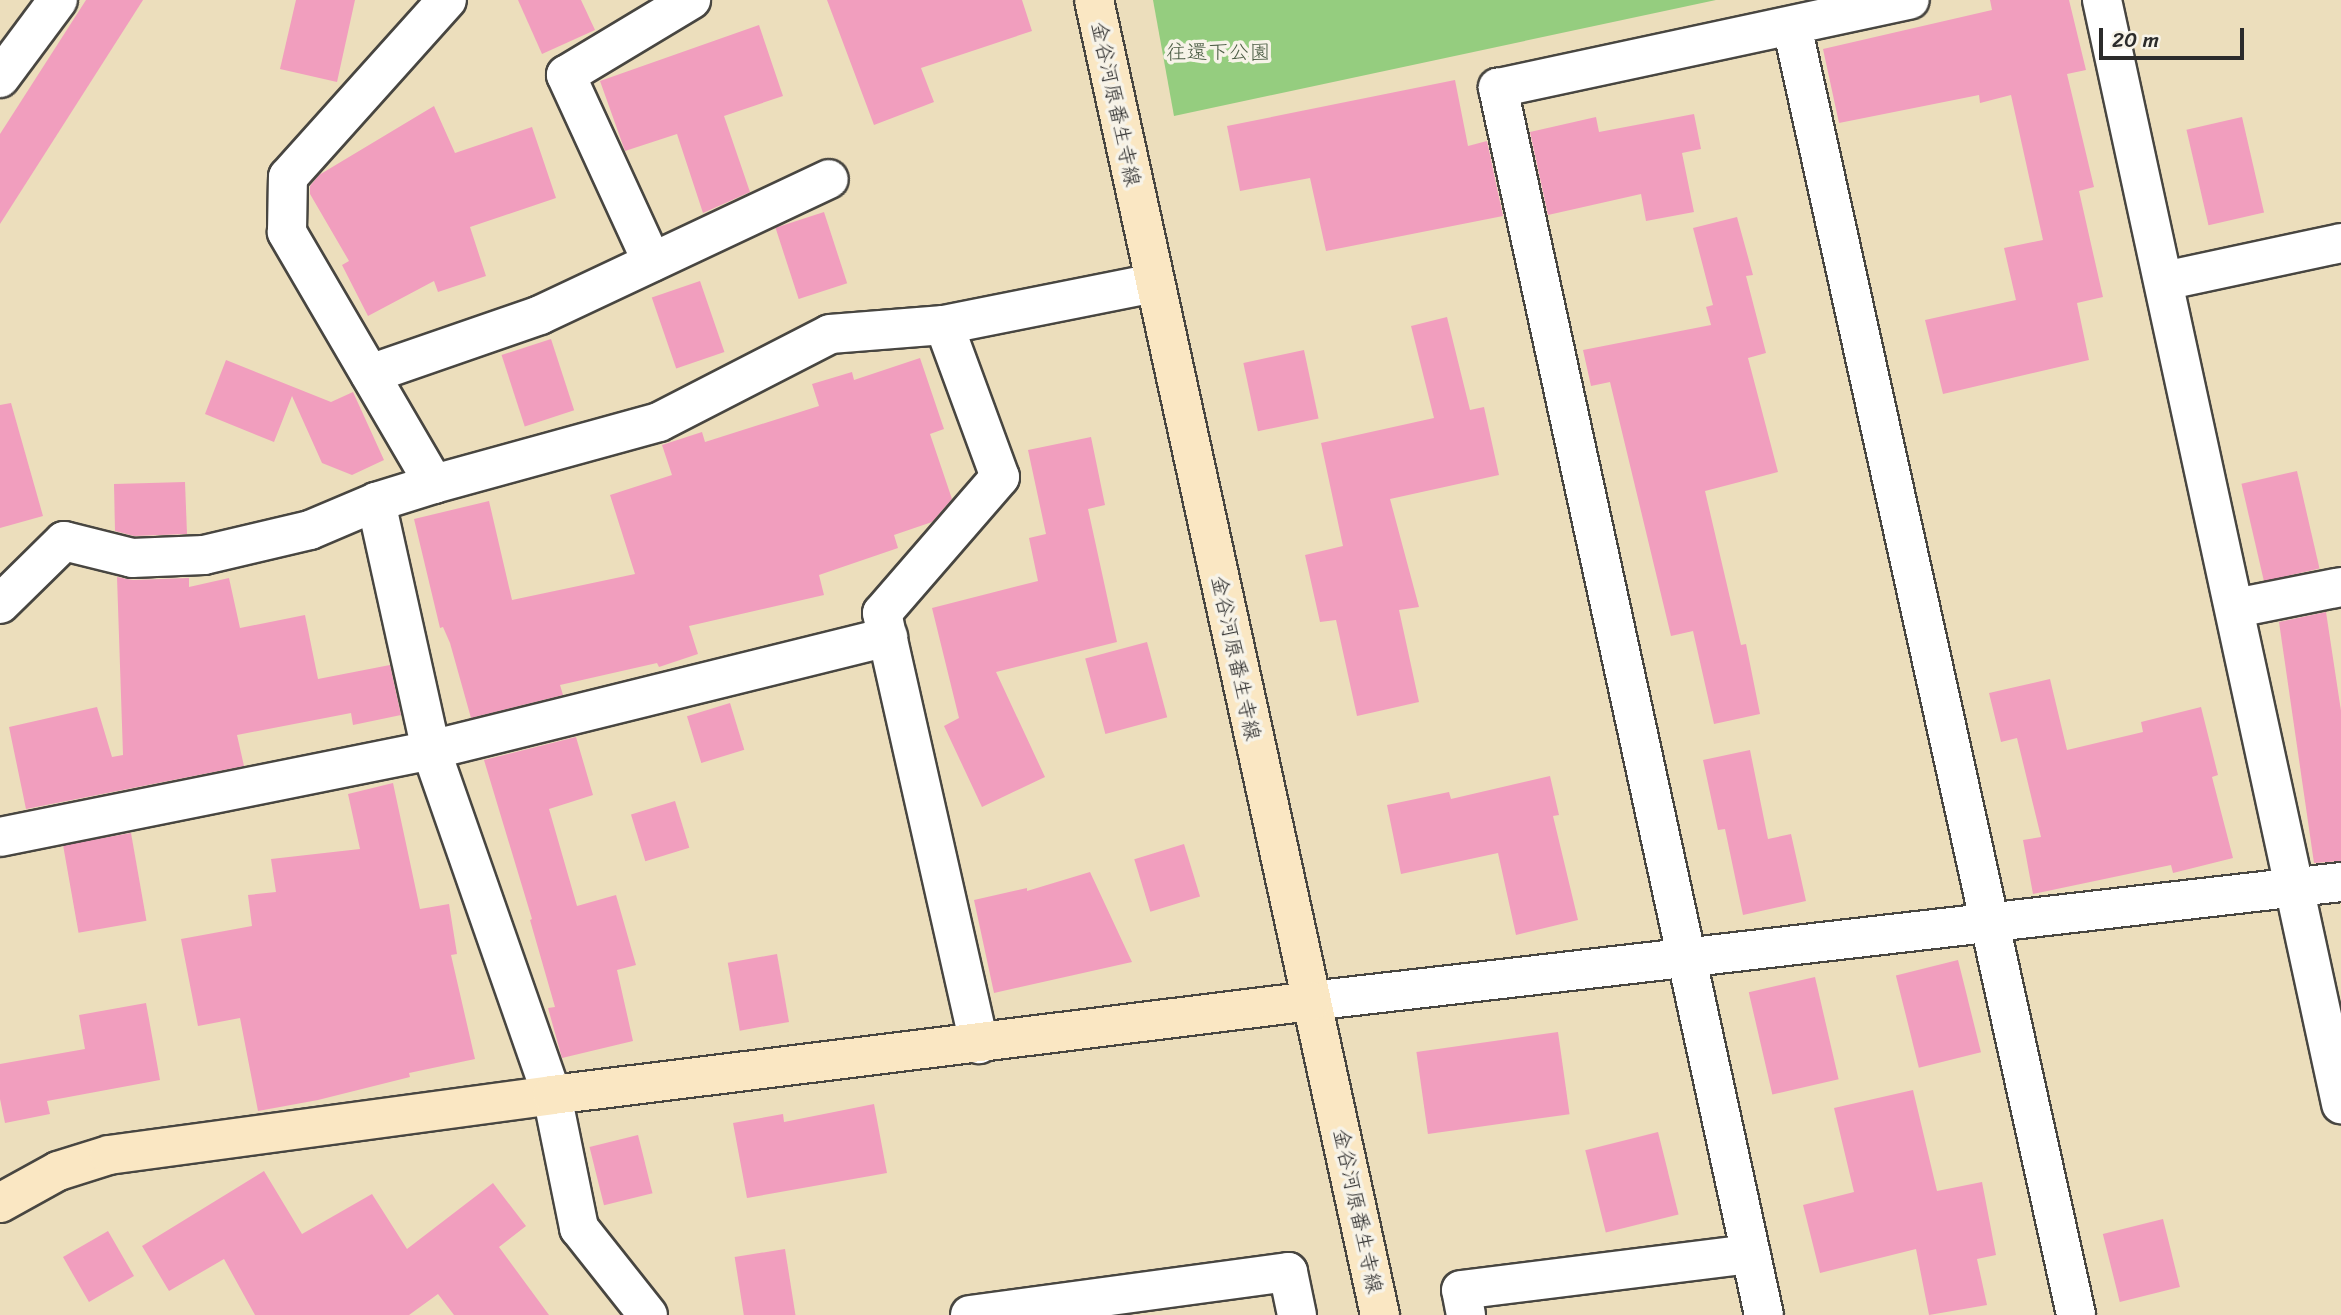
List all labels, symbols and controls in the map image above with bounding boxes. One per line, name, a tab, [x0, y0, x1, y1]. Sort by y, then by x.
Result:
scale bar	[2103, 14, 2248, 58]
street label: 金谷河原番生寺線	[1086, 19, 1146, 189]
text: 20 m	[2112, 21, 2159, 59]
park label: 往還下公園	[1166, 39, 1270, 65]
street label: 金谷河原番生寺線	[1206, 573, 1266, 743]
street label: 金谷河原番生寺線	[1328, 1126, 1388, 1296]

